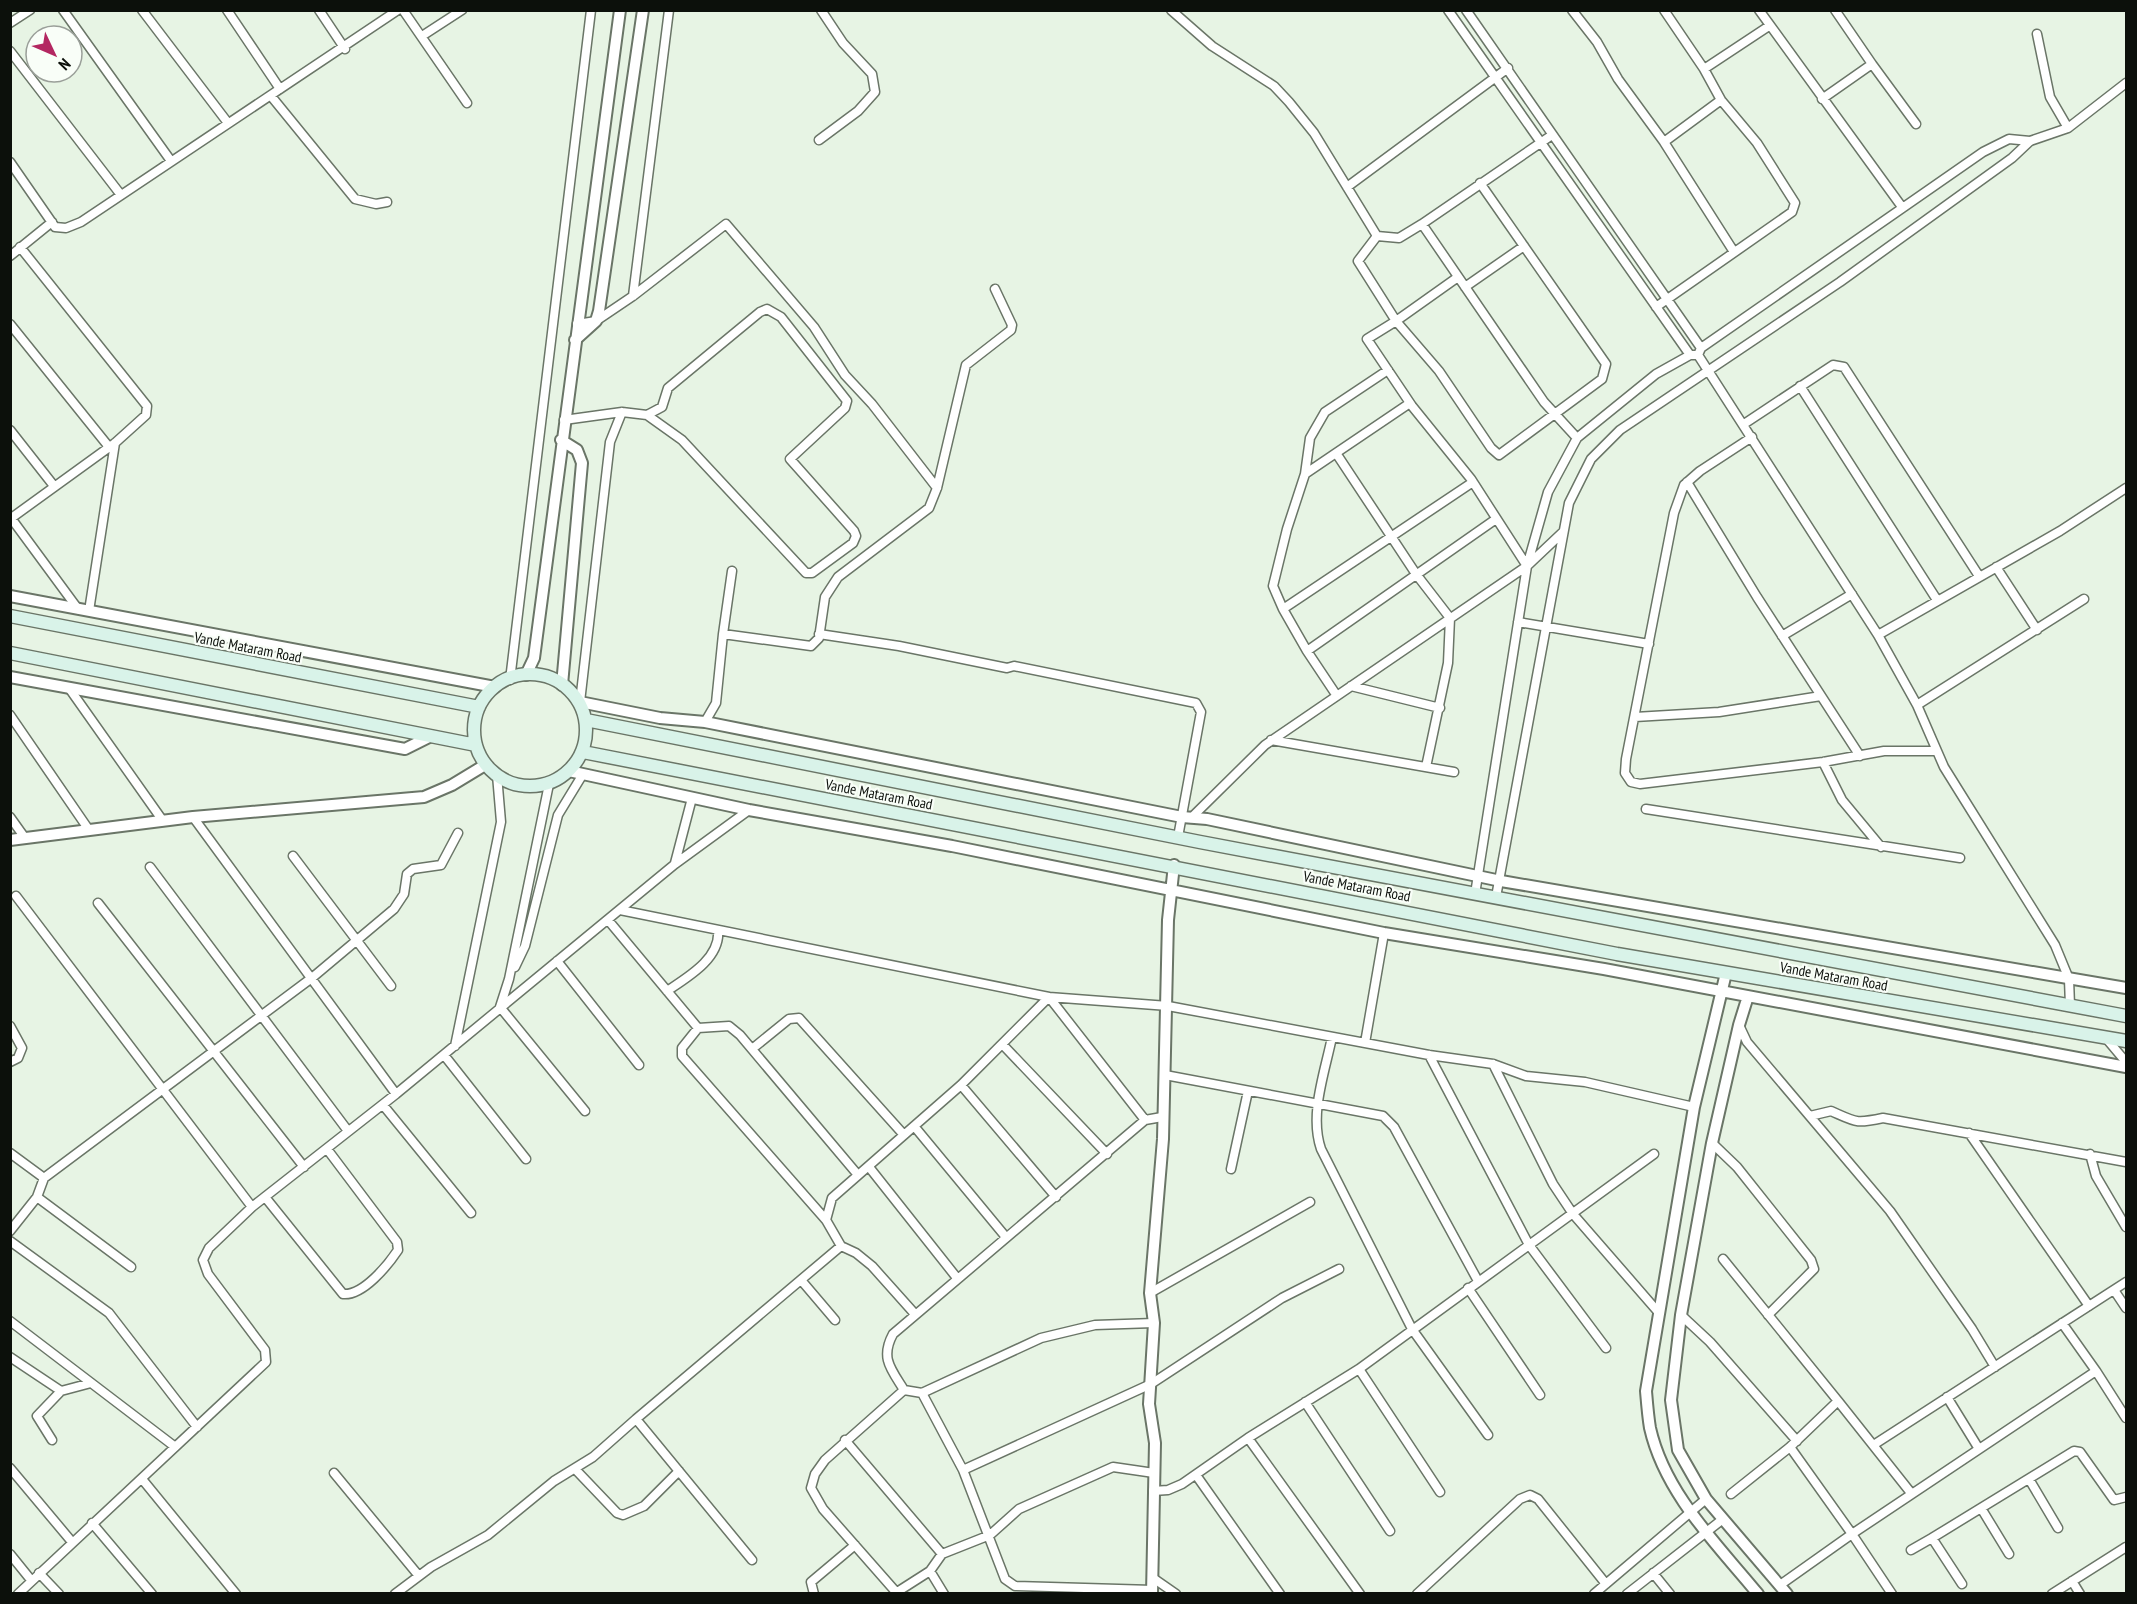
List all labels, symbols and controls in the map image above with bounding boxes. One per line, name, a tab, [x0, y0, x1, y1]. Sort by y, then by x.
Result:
north arrow	[24, 24, 84, 84]
text: N	[55, 54, 75, 74]
street label: Vande Mataram Road	[192, 627, 303, 667]
street label: Vande Mataram Road	[823, 774, 934, 814]
street label: Vande Mataram Road	[1301, 866, 1412, 906]
street label: Vande Mataram Road	[1778, 957, 1889, 995]

